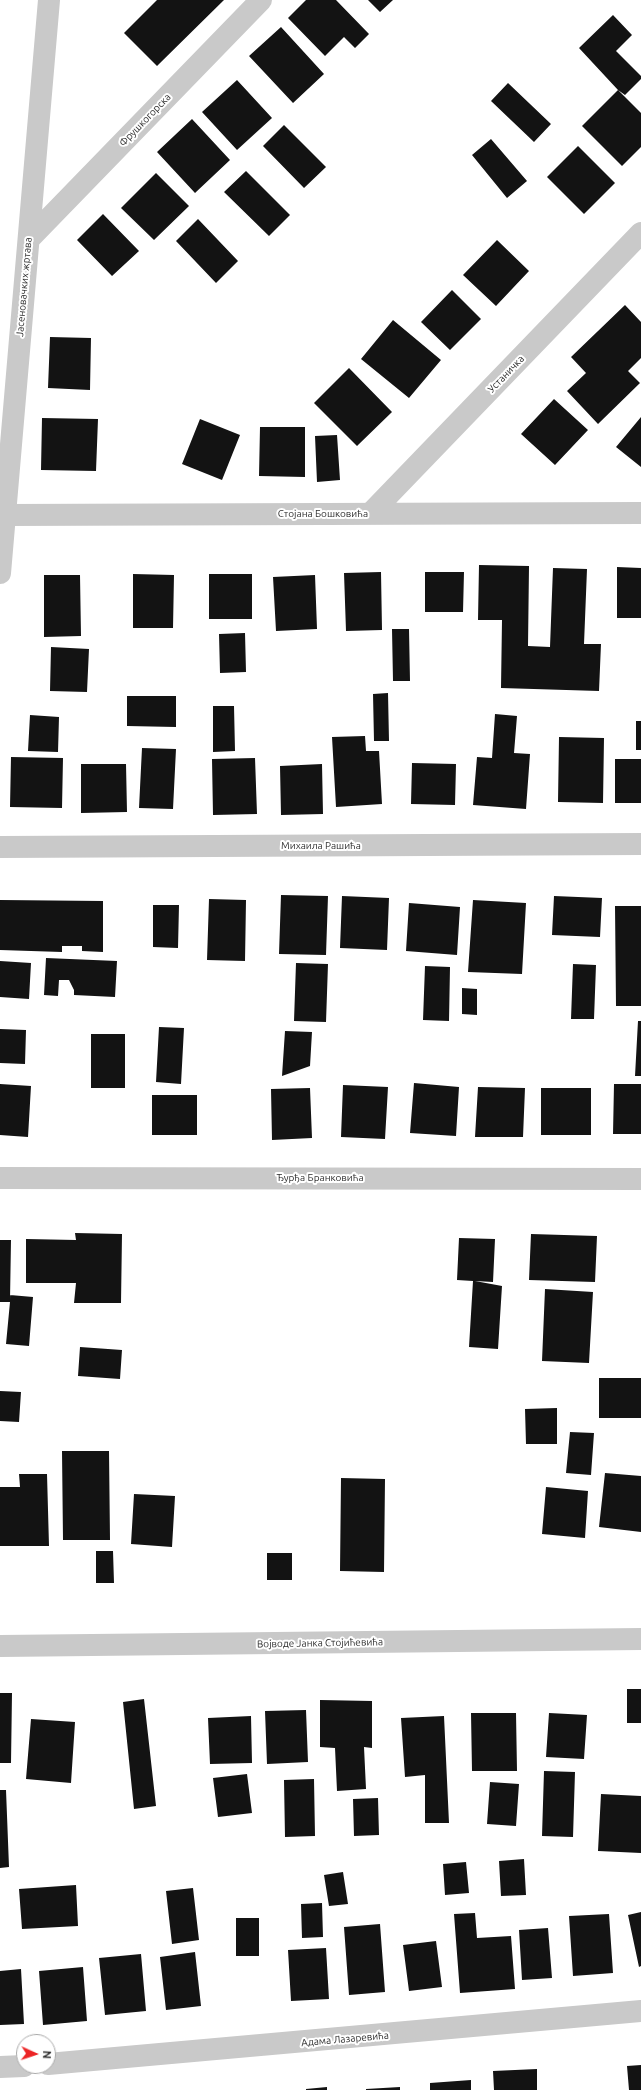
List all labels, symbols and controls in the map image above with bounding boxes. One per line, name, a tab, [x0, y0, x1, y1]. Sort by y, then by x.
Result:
street label: Фрушкогорска	[117, 91, 173, 149]
street label: Јасеновачких жртава	[14, 237, 34, 337]
street label: Устаничка	[485, 353, 527, 395]
street label: Стојана Бошковића	[278, 508, 368, 520]
street label: Михаила Рашића	[281, 840, 361, 852]
street label: Ђурђа Бранковића	[276, 1172, 364, 1184]
street label: Војводе Јанка Стојићевића	[257, 1636, 383, 1650]
street label: Адама Лазаревића	[301, 2029, 389, 2049]
north arrow	[16, 2034, 56, 2074]
text: N	[41, 2050, 53, 2059]

